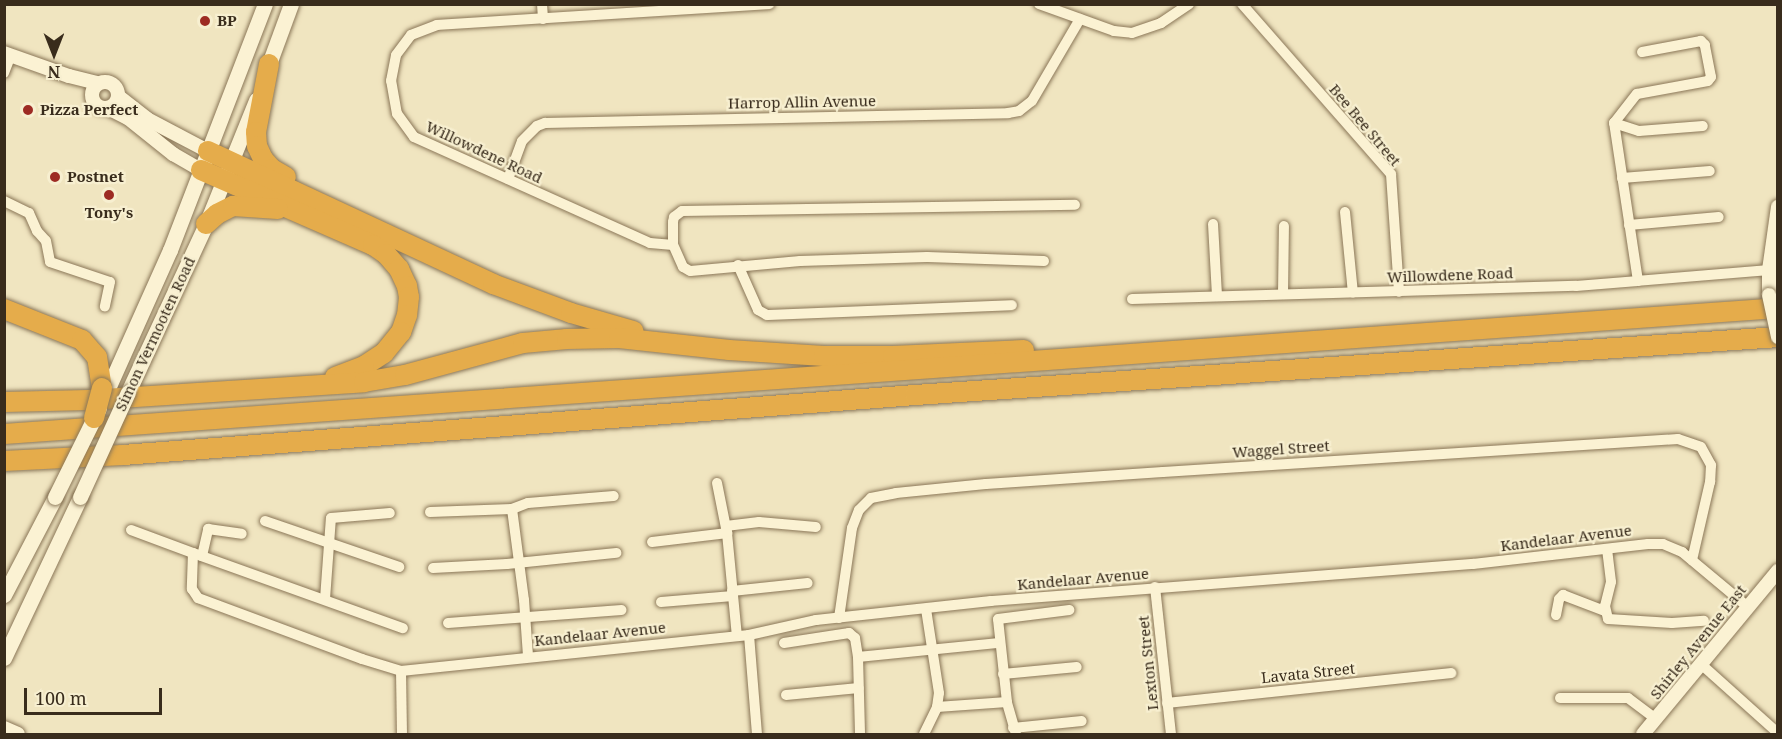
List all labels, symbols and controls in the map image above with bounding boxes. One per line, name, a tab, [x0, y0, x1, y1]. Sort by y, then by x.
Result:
place label: BP	[217, 12, 237, 30]
marker: BP	[198, 14, 212, 28]
north arrow	[24, 24, 84, 84]
text: N	[48, 61, 60, 83]
street label: Bee Bee Street	[1326, 80, 1404, 170]
street label: Harrop Allin Avenue	[728, 92, 876, 112]
place label: Pizza Perfect	[40, 101, 138, 119]
marker: Pizza Perfect	[21, 103, 35, 117]
street label: Willowdene Road	[423, 117, 545, 187]
place label: Postnet	[67, 168, 124, 186]
marker: Postnet	[48, 170, 62, 184]
marker: Tony's	[102, 188, 116, 202]
place label: Tony's	[85, 204, 133, 222]
street label: Simon Vermooten Road	[111, 254, 199, 414]
street label: Willowdene Road	[1387, 264, 1513, 286]
street label: Waggel Street	[1232, 437, 1330, 461]
street label: Kandelaar Avenue	[1499, 521, 1633, 555]
street label: Kandelaar Avenue	[1016, 564, 1150, 594]
street label: Shirley Avenue East	[1646, 581, 1750, 703]
street label: Lexton Street	[1134, 615, 1162, 711]
street label: Kandelaar Avenue	[533, 618, 667, 650]
street label: Lavata Street	[1260, 659, 1356, 687]
scale bar	[27, 676, 165, 714]
text: 100 m	[35, 686, 87, 710]

